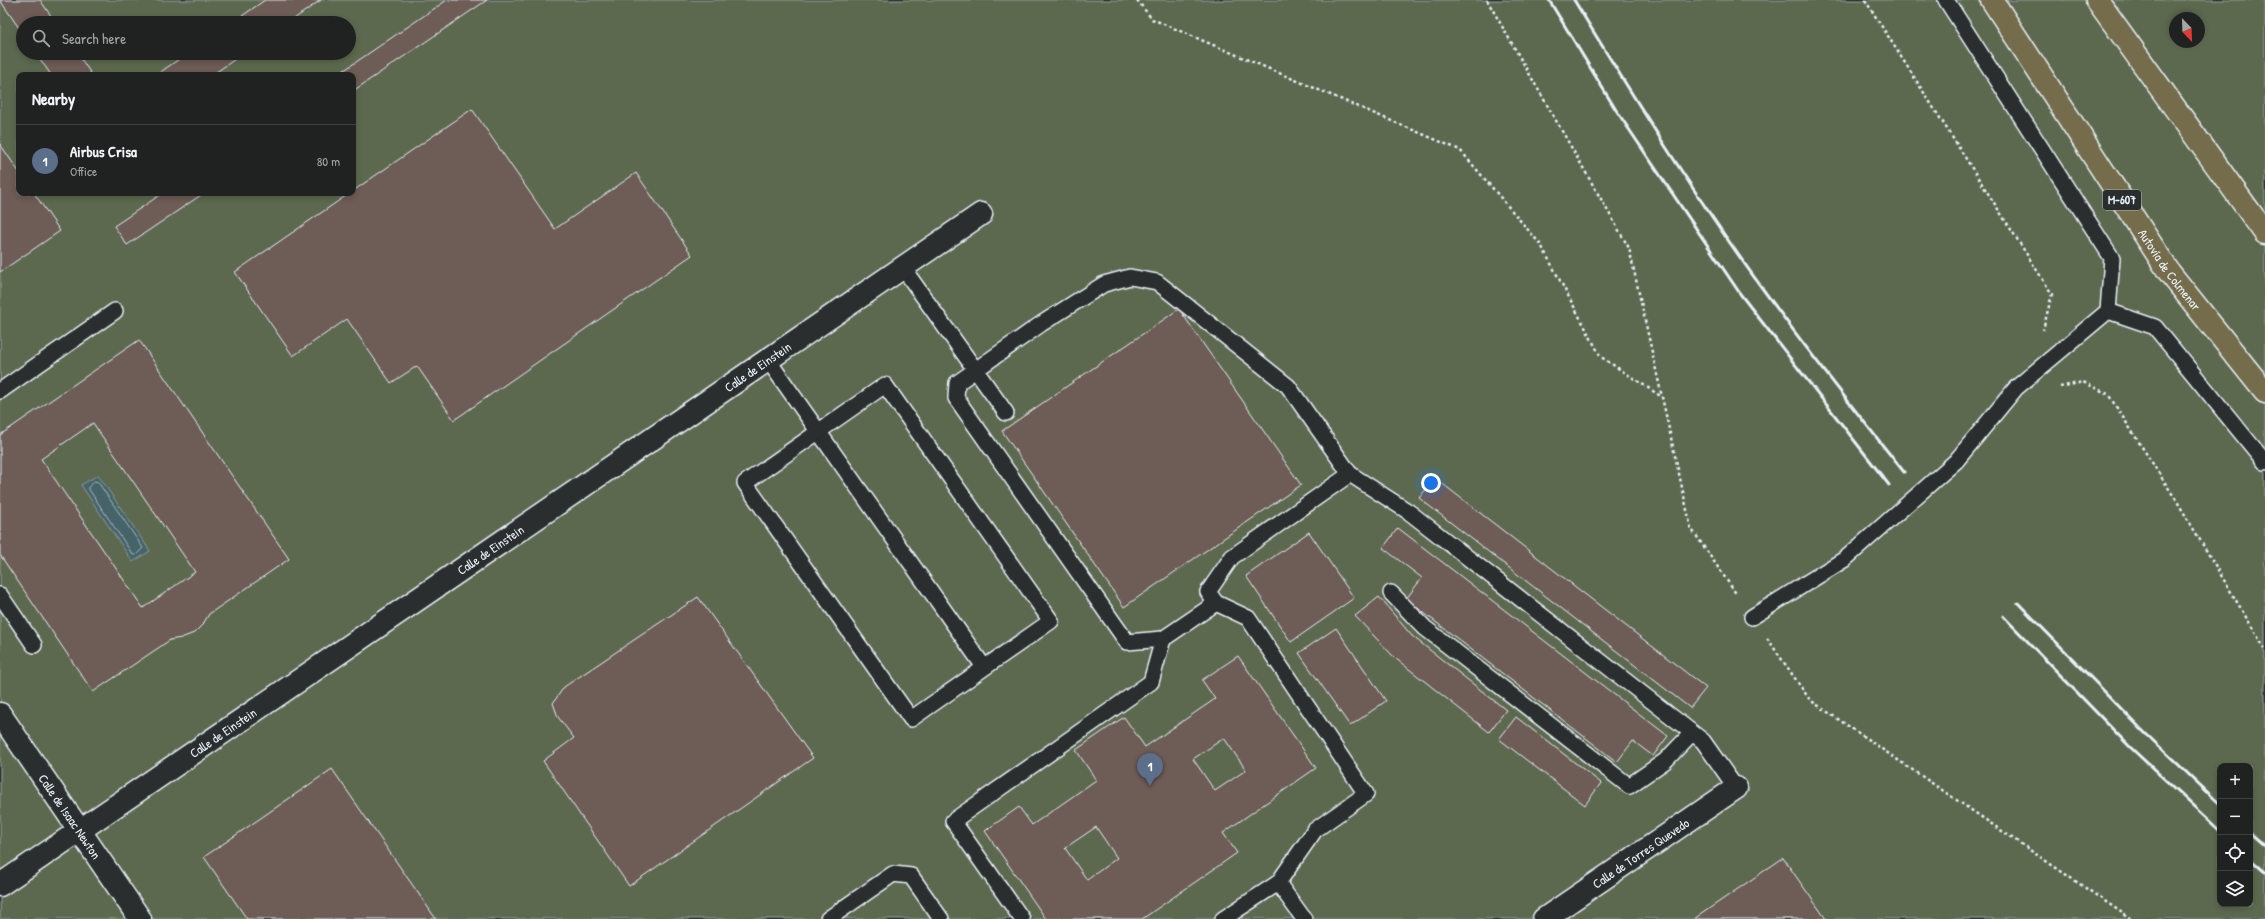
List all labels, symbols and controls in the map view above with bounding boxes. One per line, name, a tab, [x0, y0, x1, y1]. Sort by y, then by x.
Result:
north arrow	[2169, 12, 2205, 48]
search box	[16, 16, 356, 60]
icon: search	[30, 27, 52, 49]
text: Search here	[62, 28, 126, 49]
text: Nearby	[32, 87, 75, 110]
text: Airbus Crisa	[70, 141, 137, 162]
text: 1	[43, 152, 47, 170]
text: 80 m	[317, 152, 340, 170]
text: Office	[70, 162, 97, 180]
road number: M-607	[2103, 190, 2141, 210]
street label: Autovía de Colmenar	[2134, 225, 2205, 314]
street label: Calle de Einstein	[721, 337, 795, 396]
your location	[1421, 473, 1441, 493]
street label: Calle de Einstein	[453, 520, 527, 579]
street label: Calle de Einstein	[186, 703, 260, 762]
pin: 1	[1137, 753, 1163, 786]
map controls	[2217, 763, 2253, 907]
button: +	[2217, 763, 2253, 799]
street label: Calle de Isaac Newton	[34, 770, 105, 863]
button: −	[2217, 799, 2253, 835]
street label: Calle de Torres Quevedo	[1589, 814, 1693, 892]
button: locate	[2217, 835, 2253, 871]
button: layers	[2217, 871, 2253, 907]

